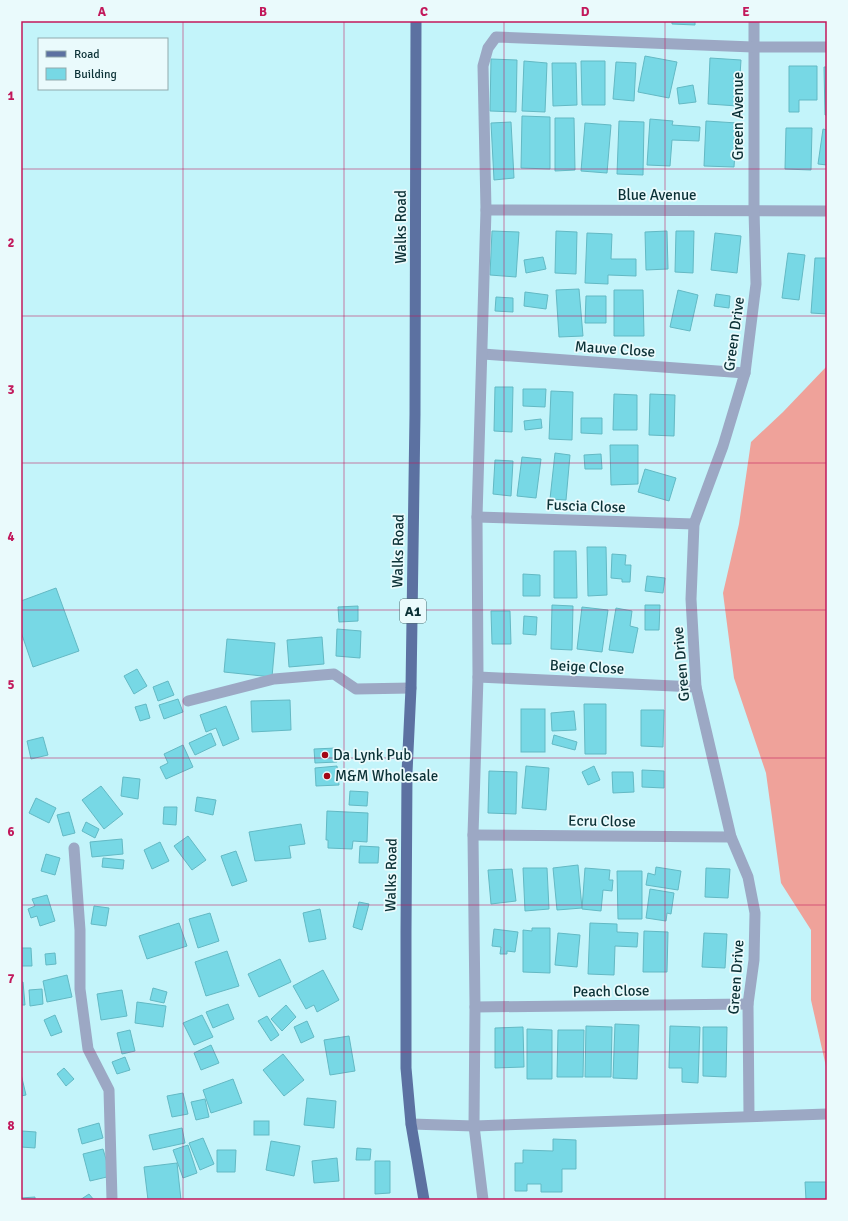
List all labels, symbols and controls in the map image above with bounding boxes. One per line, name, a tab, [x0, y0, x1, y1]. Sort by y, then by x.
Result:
text: A	[98, 4, 107, 20]
text: B	[259, 4, 267, 20]
text: C	[420, 4, 428, 20]
text: D	[581, 4, 590, 20]
text: E	[742, 4, 750, 20]
legend	[38, 38, 168, 90]
text: Road	[74, 47, 100, 62]
text: Building	[74, 67, 117, 82]
street label: Green Avenue	[729, 72, 747, 160]
text: 1	[7, 88, 15, 104]
street label: Blue Avenue	[617, 186, 697, 204]
street label: Walks Road	[392, 190, 410, 264]
text: 2	[7, 235, 15, 251]
street label: Green Drive	[720, 296, 748, 372]
street label: Mauve Close	[574, 337, 656, 361]
text: 3	[7, 382, 15, 398]
street label: Fuscia Close	[546, 496, 626, 516]
street label: Walks Road	[388, 514, 408, 588]
text: 4	[7, 529, 15, 545]
road number: A1	[400, 599, 426, 623]
street label: Green Drive	[669, 626, 693, 702]
street label: Beige Close	[549, 656, 625, 678]
text: 5	[7, 677, 15, 693]
place label: Da Lynk Pub	[333, 746, 411, 764]
marker: Da Lynk Pub	[320, 750, 330, 760]
place label: M&M Wholesale	[335, 767, 438, 785]
marker: M&M Wholesale	[322, 771, 332, 781]
street label: Ecru Close	[568, 811, 636, 831]
text: 6	[7, 824, 15, 840]
street label: Walks Road	[381, 838, 401, 912]
street label: Green Drive	[724, 939, 748, 1015]
text: 7	[7, 971, 15, 987]
street label: Peach Close	[572, 981, 650, 1001]
text: 8	[7, 1118, 15, 1134]

